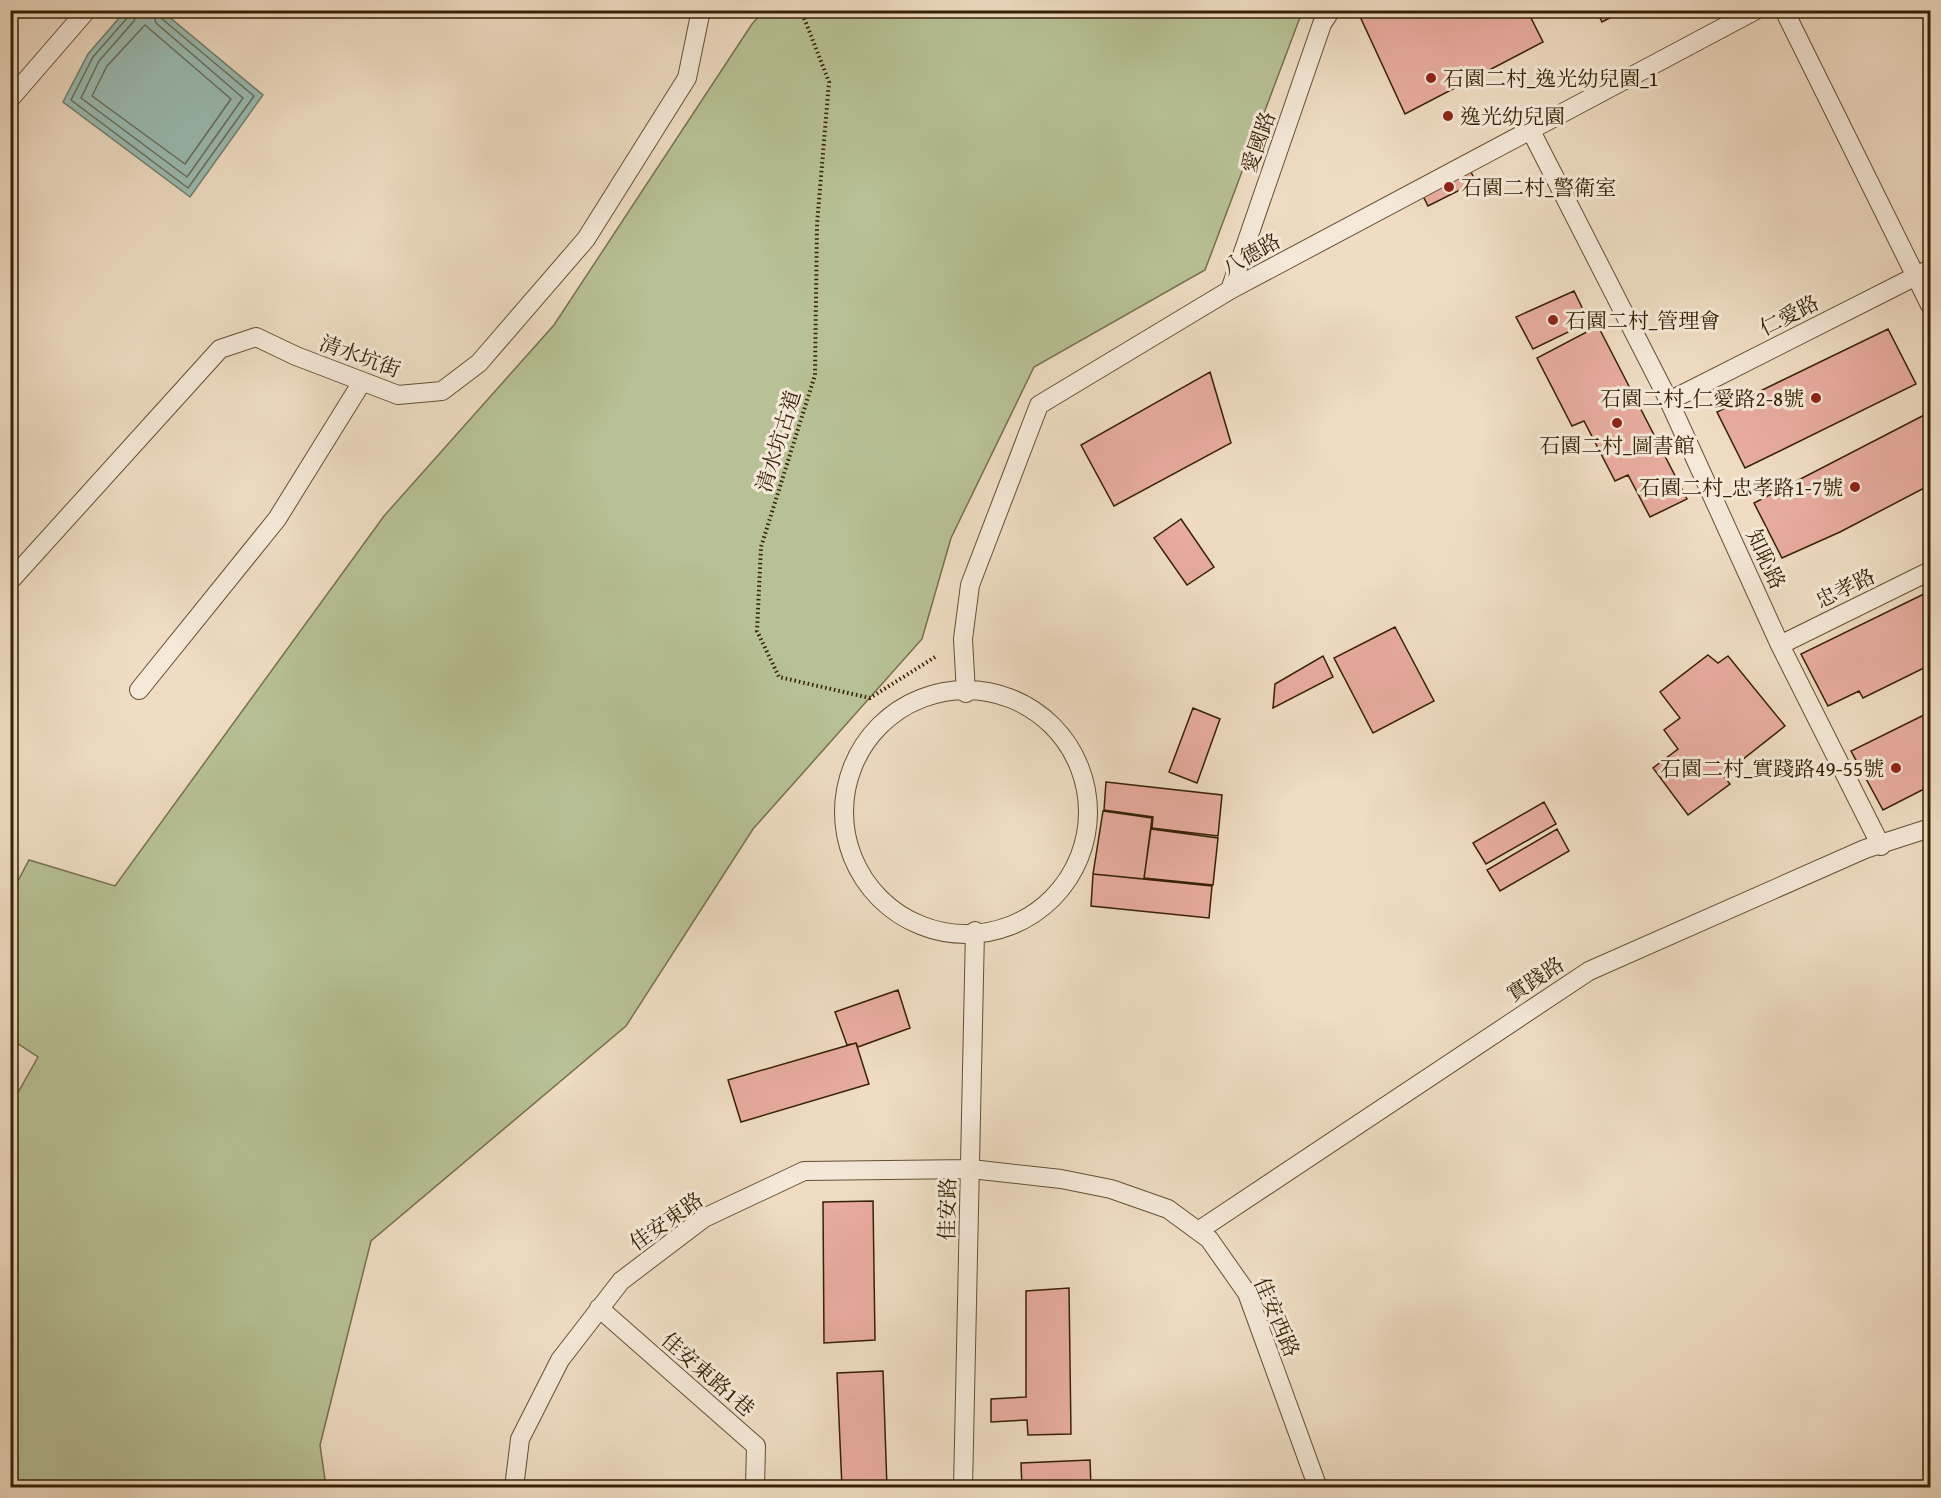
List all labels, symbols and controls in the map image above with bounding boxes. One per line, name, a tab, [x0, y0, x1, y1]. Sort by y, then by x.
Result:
place label: 石園二村_逸光幼兒園_1	[1443, 63, 1659, 94]
marker: 石園二村_逸光幼兒園_1	[1424, 71, 1438, 85]
place label: 逸光幼兒園	[1460, 101, 1565, 132]
street label: 愛國路	[1233, 107, 1283, 177]
marker: 逸光幼兒園	[1441, 109, 1455, 123]
place label: 石園二村_警衛室	[1461, 172, 1616, 203]
marker: 石園二村_警衛室	[1442, 180, 1456, 194]
street label: 八德路	[1216, 225, 1286, 283]
street label: 仁愛路	[1754, 287, 1824, 343]
place label: 石園二村_管理會	[1565, 305, 1720, 336]
marker: 石園二村_管理會	[1546, 313, 1560, 327]
street label: 清水坑街	[315, 327, 405, 385]
place label: 石園二村_仁愛路2-8號	[1600, 383, 1804, 414]
street label: 清水坑古道	[748, 386, 808, 496]
marker: 石園二村_仁愛路2-8號	[1809, 391, 1823, 405]
marker: 石園二村_圖書館	[1610, 416, 1624, 430]
place label: 石園二村_圖書館	[1539, 430, 1695, 461]
place label: 石園二村_忠孝路1-7號	[1639, 472, 1843, 503]
marker: 石園二村_忠孝路1-7號	[1848, 480, 1862, 494]
street label: 知恥路	[1739, 524, 1793, 594]
street label: 忠孝路	[1810, 560, 1880, 616]
place label: 石園二村_實踐路49-55號	[1660, 753, 1884, 784]
marker: 石園二村_實踐路49-55號	[1889, 761, 1903, 775]
street label: 實踐路	[1500, 949, 1570, 1009]
street label: 佳安路	[931, 1177, 963, 1241]
street label: 佳安東路	[623, 1184, 709, 1258]
street label: 佳安西路	[1246, 1272, 1308, 1362]
street label: 佳安東路1巷	[654, 1325, 762, 1423]

